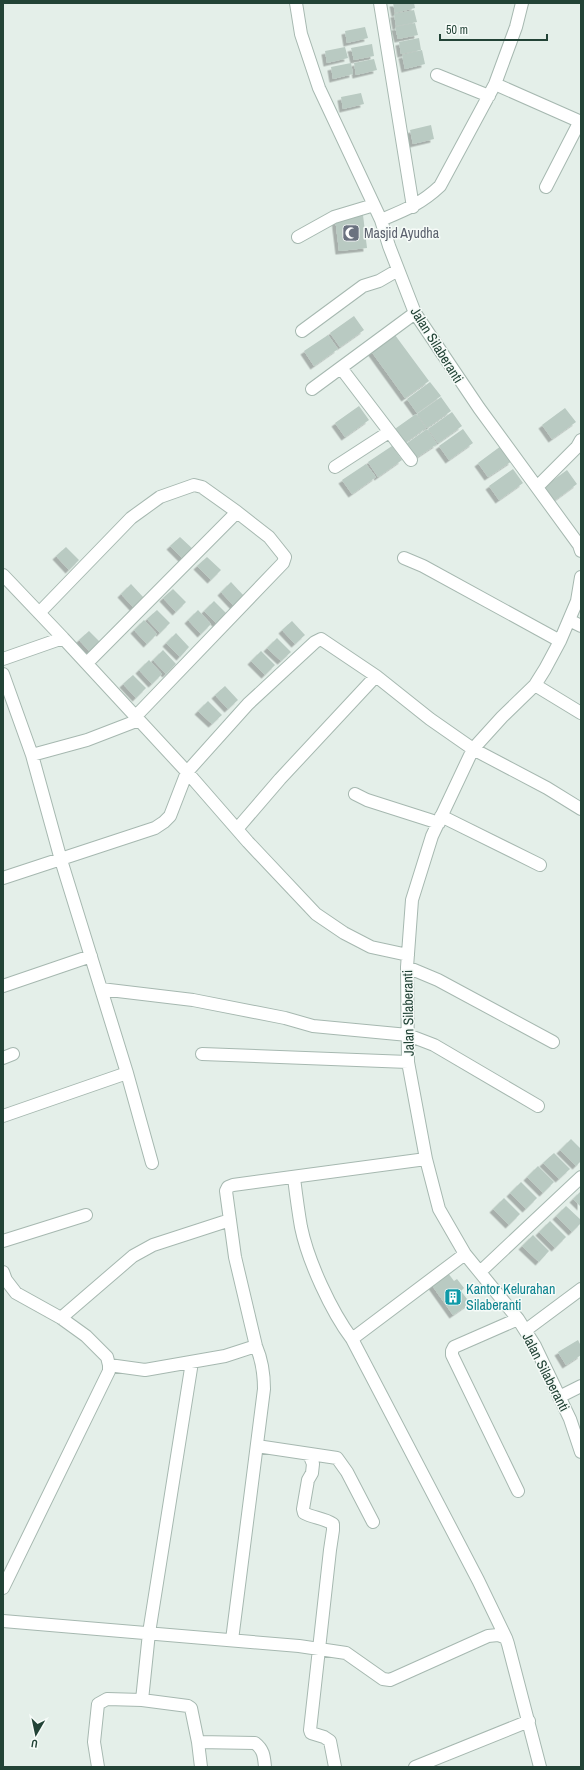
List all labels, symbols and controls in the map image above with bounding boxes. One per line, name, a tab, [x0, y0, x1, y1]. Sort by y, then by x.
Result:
scale bar	[440, 16, 547, 42]
text: 50 m	[446, 22, 468, 38]
mosque icon: Masjid Ayudha	[341, 223, 361, 243]
place label: Masjid Ayudha	[364, 224, 440, 242]
street label: Jalan Silaberanti	[407, 304, 467, 386]
street label: Jalan Silaberanti	[398, 970, 418, 1056]
place label: Kantor Kelurahan Silaberanti	[466, 1280, 555, 1314]
building icon: Kantor Kelurahan Silaberanti	[443, 1287, 463, 1307]
street label: Jalan Silaberanti	[518, 1330, 574, 1414]
north arrow	[16, 1714, 56, 1754]
text: U	[30, 1736, 39, 1751]

